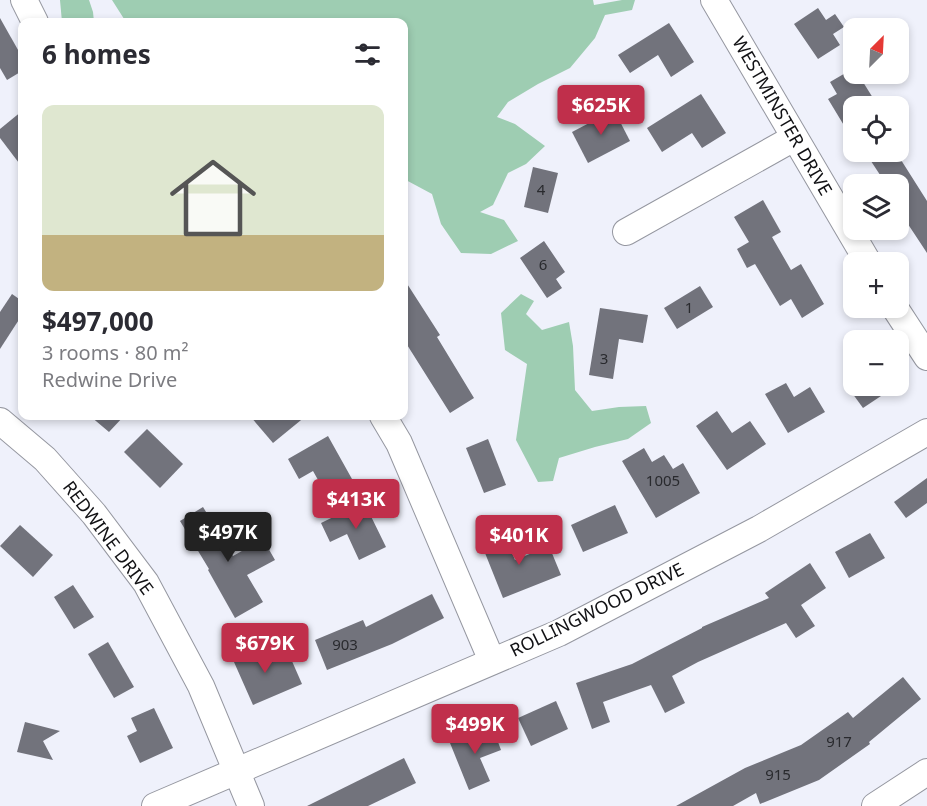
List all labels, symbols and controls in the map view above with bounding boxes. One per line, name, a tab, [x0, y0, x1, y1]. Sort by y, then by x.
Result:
north arrow	[843, 18, 909, 84]
map controls	[843, 18, 909, 396]
street label: WESTMINSTER DRIVE	[728, 32, 838, 199]
text: 6 homes	[42, 36, 151, 72]
icon: filters	[351, 38, 384, 71]
pin: $625K	[559, 85, 643, 136]
text: $625K	[571, 91, 631, 118]
button: locate	[843, 96, 909, 162]
icon: home	[159, 144, 267, 252]
button: layers	[843, 174, 909, 240]
house number: 4	[537, 179, 546, 199]
button: +	[843, 252, 909, 318]
house number: 6	[539, 254, 547, 274]
house number: 1	[685, 297, 693, 317]
text: $497,000	[42, 303, 154, 339]
button: −	[843, 330, 909, 396]
text: 3 rooms · 80 m²	[42, 339, 189, 366]
house number: 3	[600, 348, 608, 368]
text: Redwine Drive	[42, 366, 177, 393]
house number: 1005	[646, 470, 680, 490]
street label: REDWINE DRIVE	[58, 476, 159, 599]
pin: $413K	[314, 479, 398, 530]
text: $413K	[326, 485, 386, 512]
pin: $497K	[186, 512, 270, 563]
pin: $401K	[477, 515, 561, 566]
text: $497K	[198, 518, 258, 545]
text: $401K	[489, 521, 549, 548]
street label: ROLLINGWOOD DRIVE	[506, 557, 688, 662]
pin: $679K	[223, 623, 307, 674]
text: $679K	[235, 629, 295, 656]
house number: 903	[332, 634, 358, 654]
pin: $499K	[433, 704, 517, 755]
text: $499K	[445, 710, 505, 737]
house number: 917	[826, 731, 852, 751]
house number: 915	[765, 764, 791, 784]

